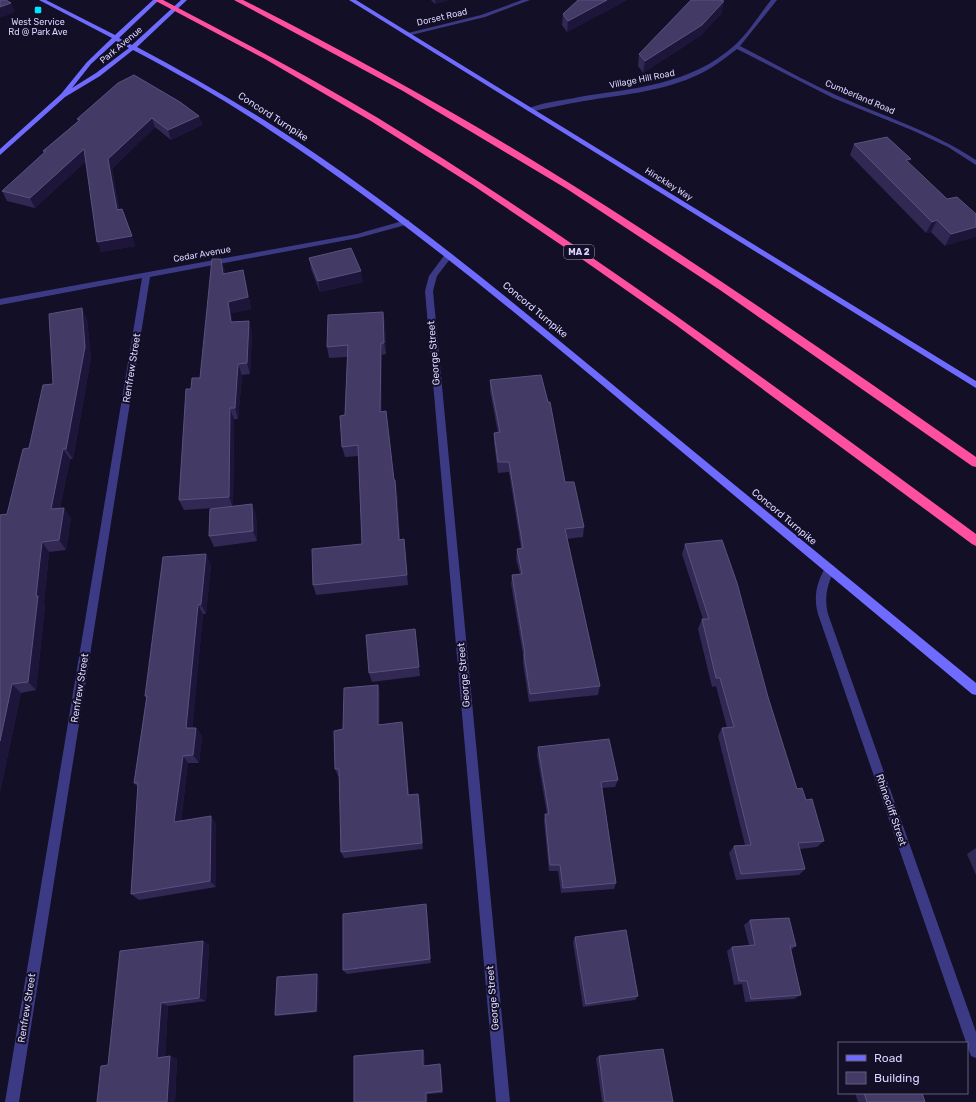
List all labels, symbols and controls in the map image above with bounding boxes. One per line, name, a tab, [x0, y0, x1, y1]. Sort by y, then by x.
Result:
marker: West Service Rd @ Park Ave	[33, 5, 43, 15]
street label: Dorset Road	[416, 6, 468, 28]
place label: West Service Rd @ Park Ave	[8, 17, 68, 37]
street label: Park Avenue	[98, 24, 144, 66]
street label: Village Hill Road	[608, 68, 676, 90]
street label: Cumberland Road	[824, 78, 896, 116]
street label: Concord Turnpike	[236, 90, 311, 144]
street label: Hinckley Way	[643, 165, 695, 203]
street label: Cedar Avenue	[173, 244, 231, 264]
road number: MA 2	[564, 245, 594, 259]
street label: Concord Turnpike	[500, 279, 570, 341]
street label: George Street	[425, 320, 443, 386]
street label: Renfrew Street	[121, 332, 143, 404]
street label: Concord Turnpike	[749, 486, 819, 548]
street label: George Street	[455, 642, 473, 708]
street label: Renfrew Street	[69, 652, 91, 724]
street label: Rhinecliff Street	[873, 773, 909, 848]
street label: George Street	[484, 965, 502, 1031]
street label: Renfrew Street	[16, 972, 38, 1044]
legend	[838, 1042, 968, 1094]
text: Road	[874, 1051, 902, 1065]
text: Building	[874, 1071, 920, 1085]

